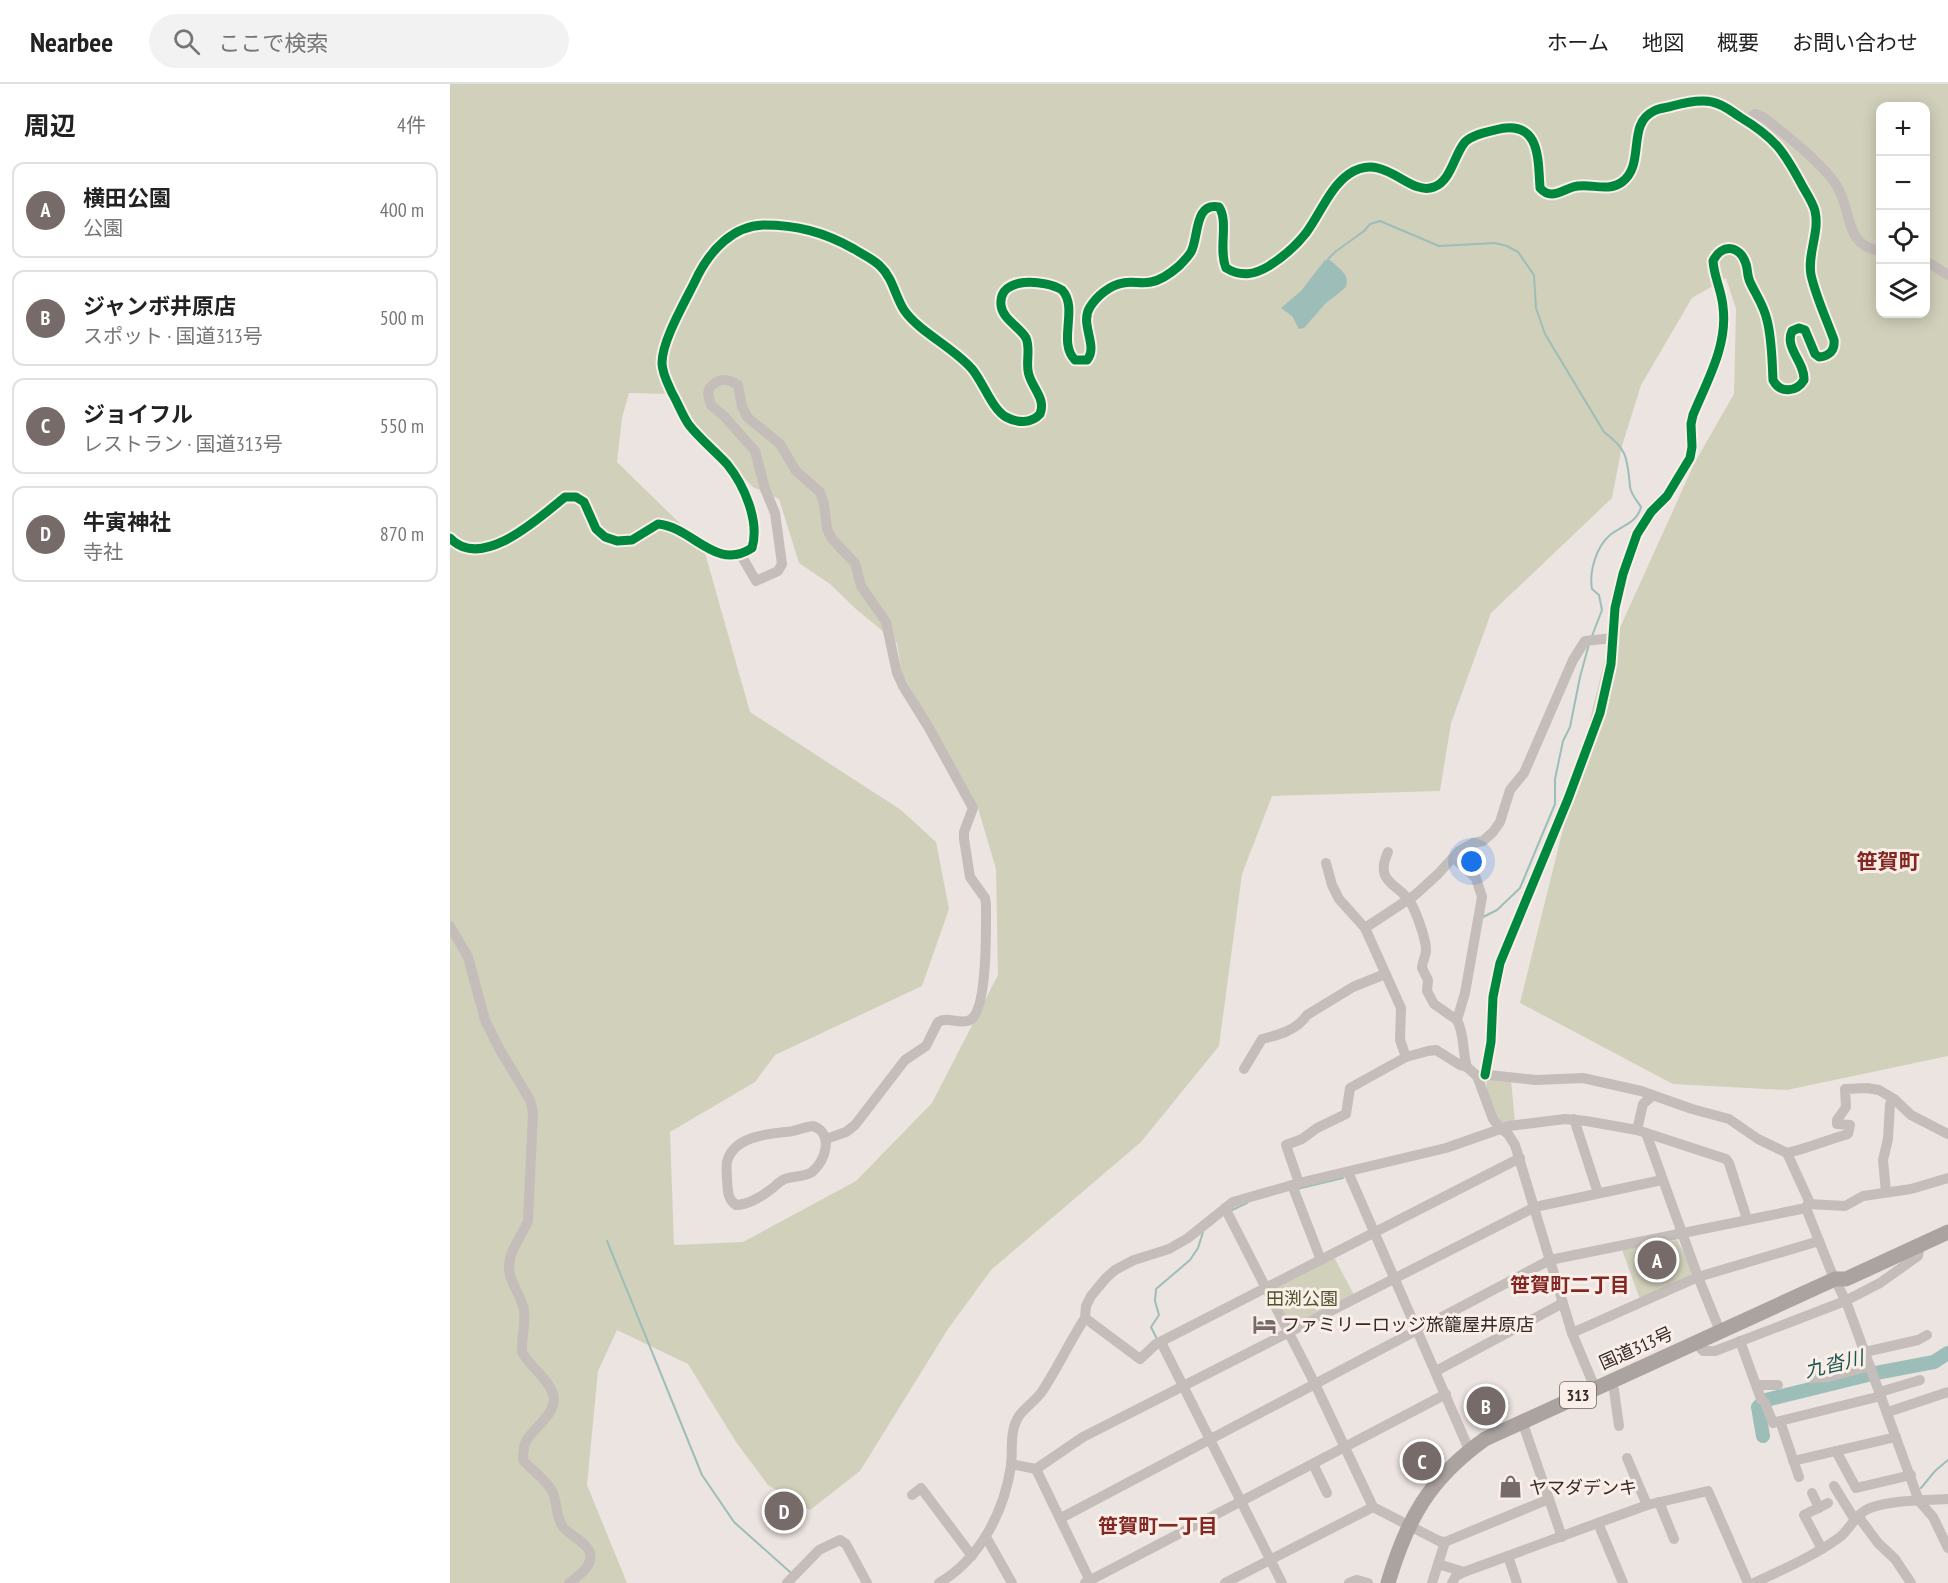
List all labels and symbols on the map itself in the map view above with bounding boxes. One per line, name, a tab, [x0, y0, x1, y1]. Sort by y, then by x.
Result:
your location	[1457, 847, 1486, 876]
district label: 笹賀町	[1857, 848, 1920, 875]
pin: A	[1638, 1238, 1676, 1282]
district label: 笹賀町二丁目	[1510, 1272, 1630, 1298]
park label: 田渕公園	[1266, 1287, 1338, 1310]
hotel icon: ファミリーロッジ旅籠屋井原店	[1251, 1311, 1277, 1337]
place label: ファミリーロッジ旅籠屋井原店	[1282, 1313, 1534, 1336]
street label: 国道313号	[1596, 1322, 1676, 1374]
water label: 九沓川	[1802, 1344, 1868, 1383]
road number: 313	[1560, 1382, 1596, 1408]
pin: B	[1466, 1384, 1506, 1428]
pin: C	[1402, 1438, 1442, 1484]
shop icon: ヤマダデンキ	[1498, 1474, 1524, 1500]
place label: ヤマダデンキ	[1529, 1476, 1637, 1499]
pin: D	[764, 1488, 804, 1534]
district label: 笹賀町一丁目	[1098, 1513, 1218, 1539]

